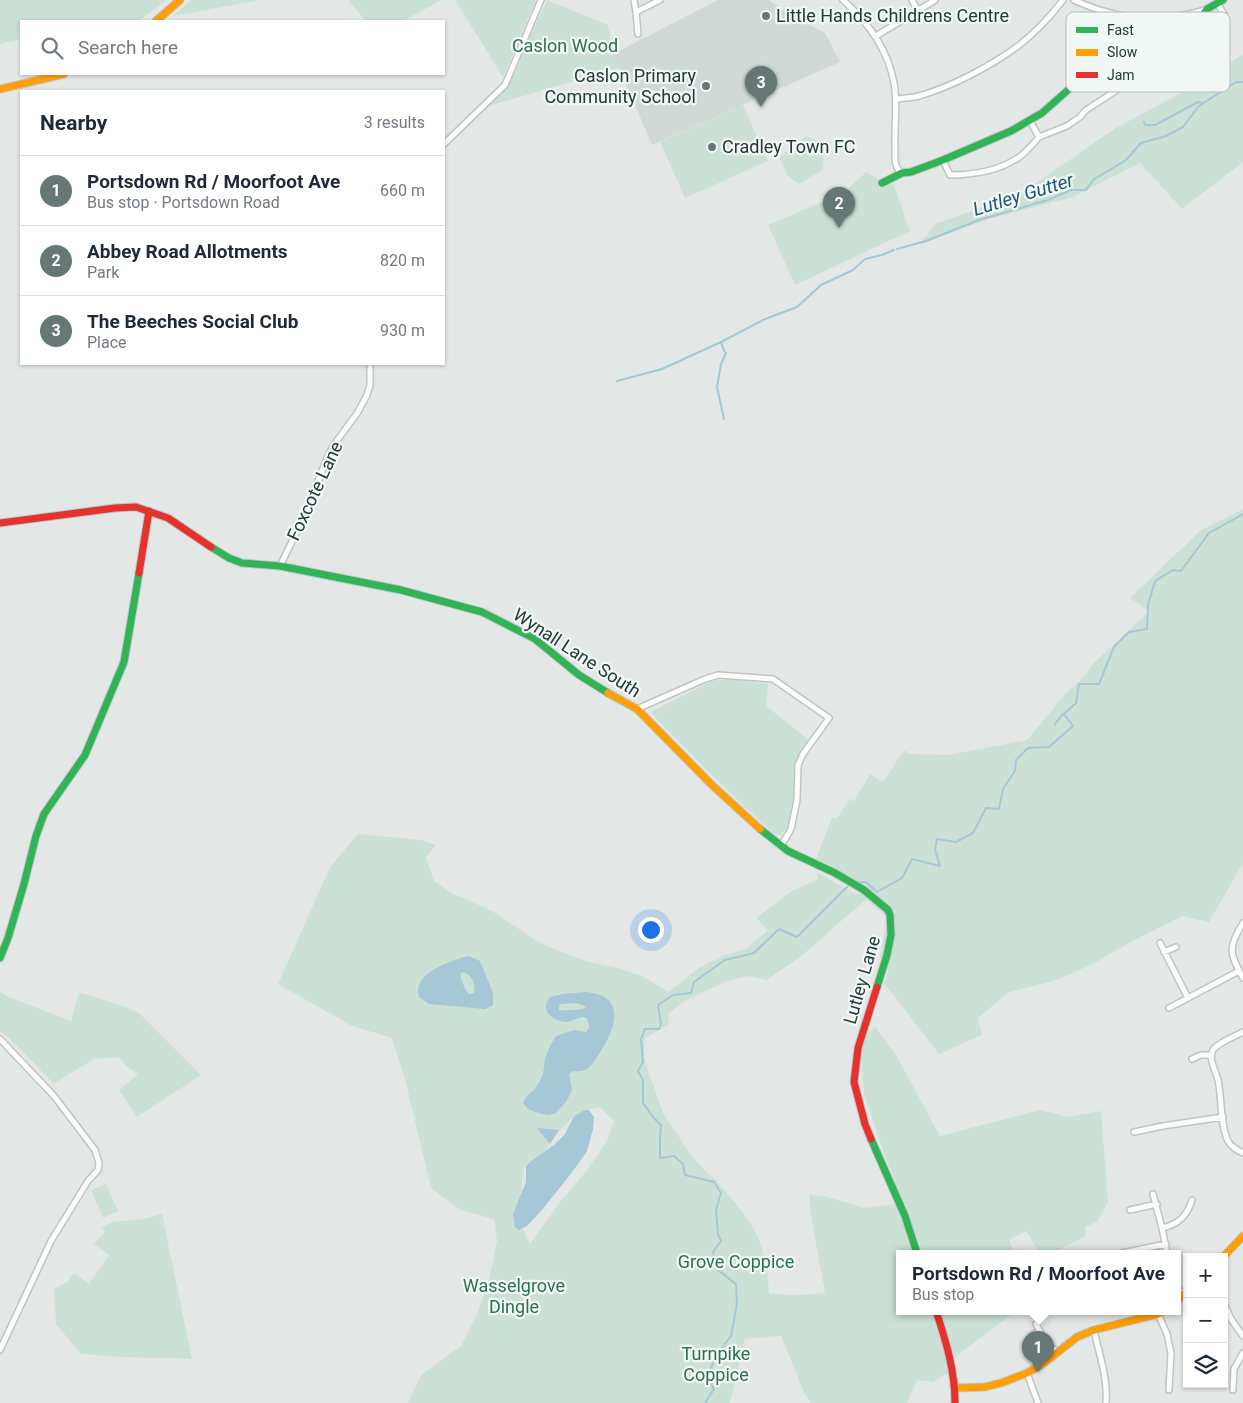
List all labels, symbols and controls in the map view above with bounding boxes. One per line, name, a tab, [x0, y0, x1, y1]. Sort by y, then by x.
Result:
place label: Little Hands Childrens Centre	[776, 5, 1009, 26]
marker: Little Hands Childrens Centre	[760, 10, 772, 22]
legend	[1066, 12, 1230, 92]
search box	[20, 20, 445, 75]
text: Fast	[1107, 22, 1134, 38]
icon: search	[38, 34, 66, 62]
park label: Caslon Wood	[512, 35, 618, 56]
text: Search here	[78, 36, 178, 59]
text: Slow	[1107, 44, 1138, 60]
place label: Caslon Primary Community School	[544, 65, 696, 107]
pin: 3	[745, 66, 777, 107]
text: Jam	[1107, 67, 1135, 83]
marker: Caslon Primary Community School	[700, 80, 712, 92]
text: Nearby	[40, 111, 107, 135]
text: 3 results	[364, 113, 425, 132]
place label: Cradley Town FC	[722, 136, 856, 157]
marker: Cradley Town FC	[706, 141, 718, 153]
water label: Lutley Gutter	[970, 168, 1077, 221]
text: Portsdown Rd / Moorfoot Ave	[87, 170, 340, 193]
text: 1	[51, 181, 61, 200]
text: 660 m	[380, 181, 425, 200]
pin: 2	[823, 187, 855, 228]
text: Bus stop · Portsdown Road	[87, 193, 280, 212]
text: Abbey Road Allotments	[87, 240, 288, 263]
text: 2	[51, 251, 61, 270]
text: 820 m	[380, 251, 425, 270]
text: Park	[87, 263, 119, 282]
text: The Beeches Social Club	[87, 310, 298, 333]
text: 3	[51, 321, 61, 340]
text: 930 m	[380, 321, 425, 340]
text: Place	[87, 333, 127, 352]
street label: Foxcote Lane	[282, 438, 347, 544]
street label: Wynall Lane South	[510, 604, 645, 702]
your location	[638, 917, 664, 943]
street label: Lutley Lane	[839, 933, 884, 1026]
popup	[896, 1250, 1181, 1315]
park label: Grove Coppice	[678, 1251, 794, 1272]
map controls	[1183, 1253, 1228, 1388]
button: +	[1183, 1253, 1228, 1298]
text: Portsdown Rd / Moorfoot Ave	[912, 1262, 1165, 1285]
park label: Wasselgrove Dingle	[463, 1275, 565, 1317]
text: Bus stop	[912, 1285, 974, 1304]
button: −	[1183, 1298, 1228, 1343]
pin: 1	[1022, 1331, 1054, 1372]
park label: Turnpike Coppice	[682, 1343, 750, 1385]
button: layers	[1183, 1343, 1228, 1388]

